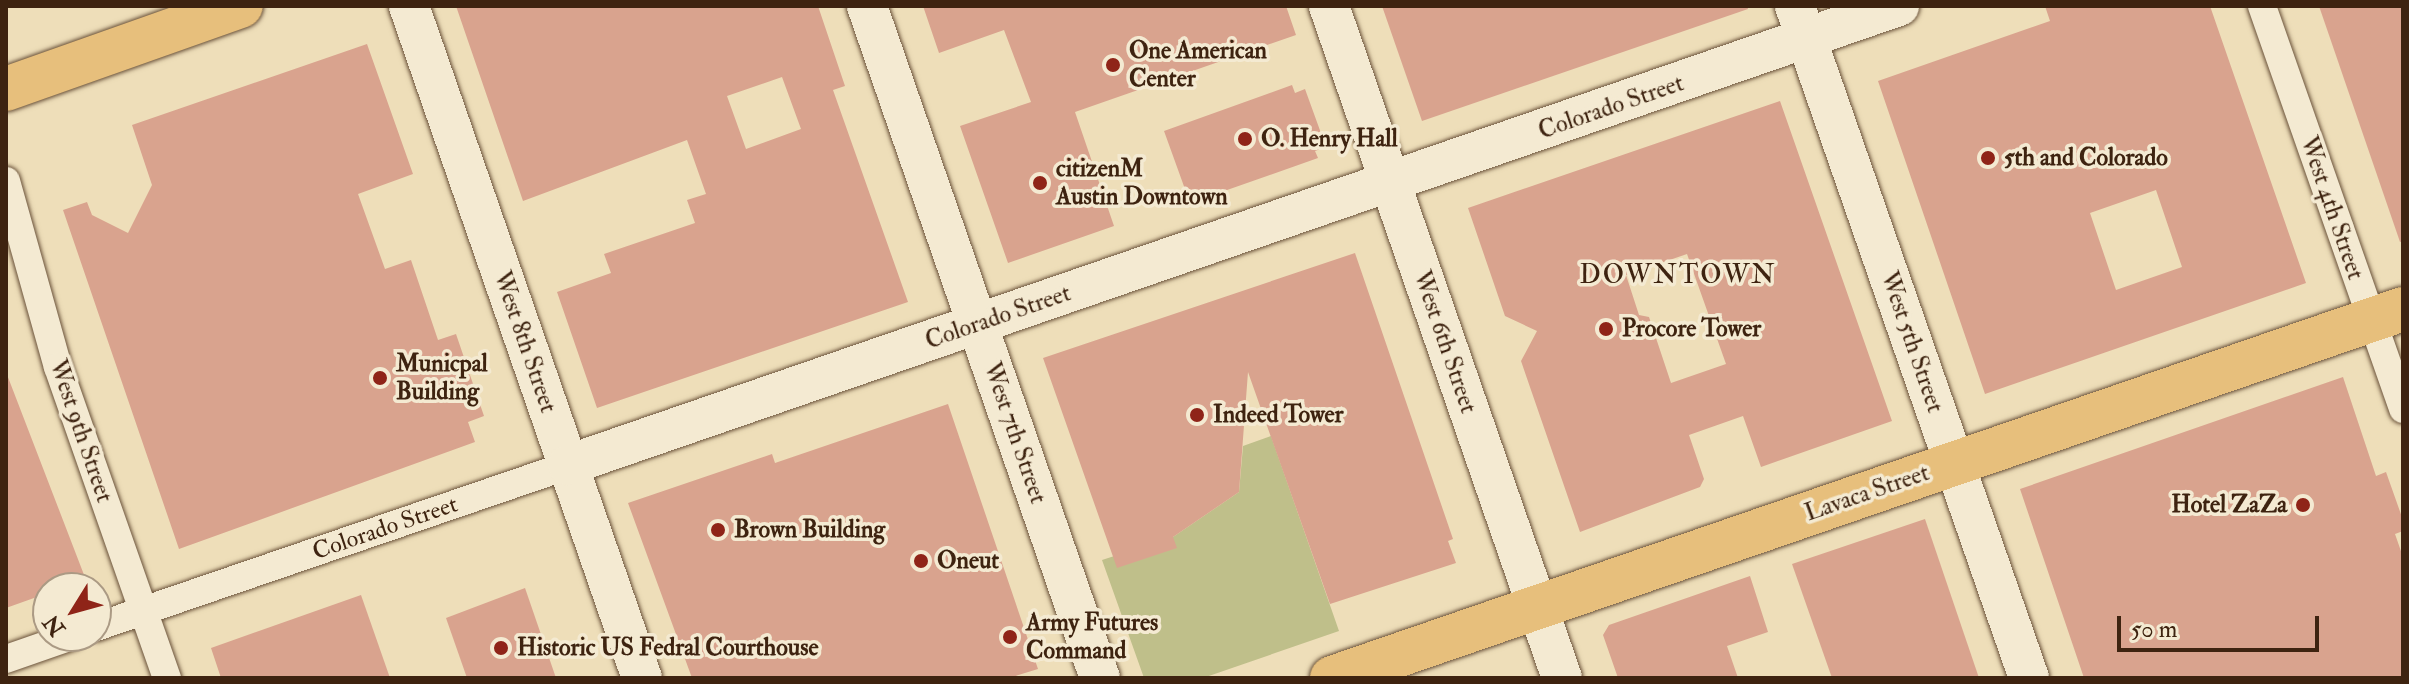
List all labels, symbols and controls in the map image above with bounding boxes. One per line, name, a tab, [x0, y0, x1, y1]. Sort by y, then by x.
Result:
place label: One American Center	[1129, 37, 1267, 93]
marker: One American Center	[1104, 56, 1122, 74]
street label: Colorado Street	[1535, 69, 1687, 145]
place label: O. Henry Hall	[1261, 125, 1398, 153]
marker: O. Henry Hall	[1236, 130, 1254, 148]
street label: West 4th Street	[2294, 133, 2370, 283]
place label: 5th and Colorado	[2004, 144, 2168, 172]
marker: 5th and Colorado	[1979, 149, 1997, 167]
place label: citizenM Austin Downtown	[1056, 155, 1228, 211]
marker: citizenM Austin Downtown	[1031, 174, 1049, 192]
district label: DOWNTOWN	[1580, 260, 1776, 292]
street label: West 8th Street	[487, 267, 563, 417]
street label: West 6th Street	[1407, 267, 1483, 417]
street label: West 5th Street	[1874, 268, 1950, 416]
street label: Colorado Street	[922, 279, 1074, 355]
place label: Procore Tower	[1622, 315, 1761, 343]
marker: Procore Tower	[1597, 320, 1615, 338]
place label: Municpal Building	[396, 350, 488, 406]
street label: West 9th Street	[43, 356, 119, 506]
street label: West 7th Street	[977, 359, 1053, 507]
marker: Municpal Building	[371, 369, 389, 387]
place label: Indeed Tower	[1213, 401, 1343, 429]
marker: Indeed Tower	[1188, 406, 1206, 424]
street label: Lavaca Street	[1801, 458, 1933, 528]
street label: Colorado Street	[309, 490, 461, 566]
place label: Hotel ZaZa	[2171, 491, 2287, 519]
marker: Hotel ZaZa	[2294, 496, 2312, 514]
place label: Brown Building	[734, 516, 885, 544]
marker: Brown Building	[709, 521, 727, 539]
place label: Oneut	[937, 547, 999, 575]
marker: Oneut	[912, 552, 930, 570]
north arrow	[32, 572, 112, 652]
scale bar	[2121, 600, 2323, 650]
text: N	[37, 609, 72, 642]
place label: Army Futures Command	[1026, 609, 1158, 665]
text: 50 m	[2131, 614, 2177, 645]
marker: Army Futures Command	[1001, 628, 1019, 646]
place label: Historic US Fedral Courthouse	[517, 634, 818, 662]
marker: Historic US Fedral Courthouse	[492, 639, 510, 657]

